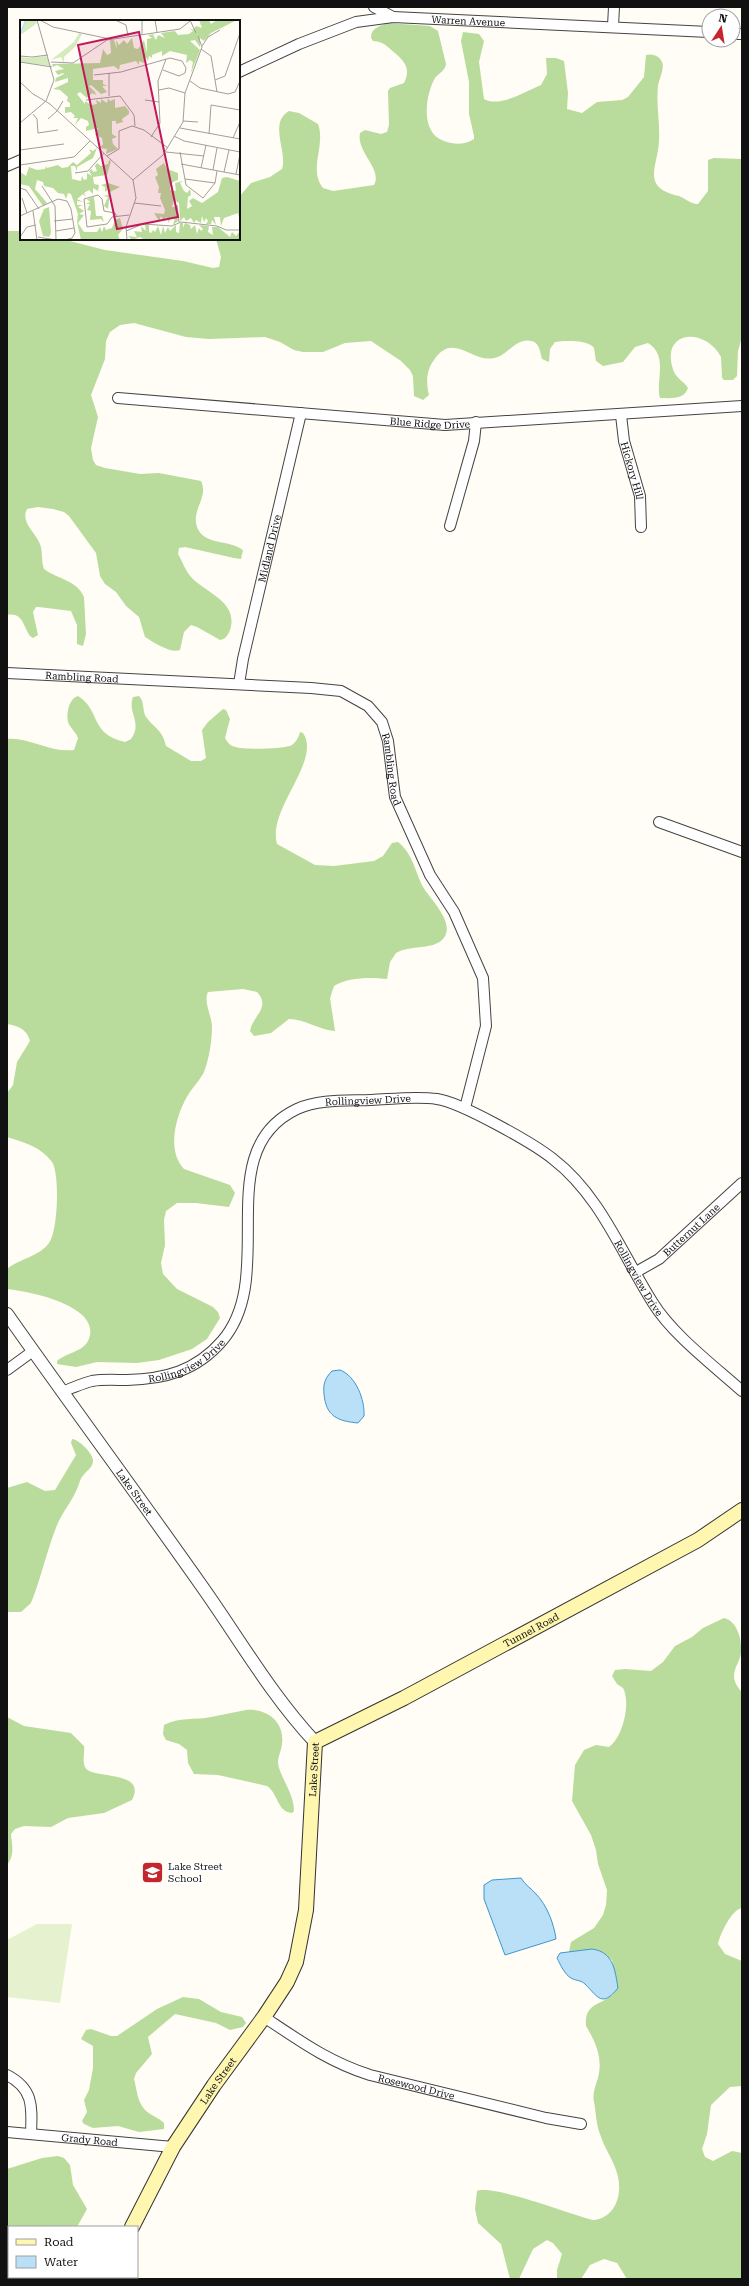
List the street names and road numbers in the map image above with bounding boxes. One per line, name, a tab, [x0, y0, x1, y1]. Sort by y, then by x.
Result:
street label: Warren Avenue	[431, 14, 506, 28]
street label: Blue Ridge Drive	[389, 415, 471, 431]
street label: Hickory Hill	[618, 440, 645, 500]
street label: Midland Drive	[256, 513, 283, 583]
street label: Rambling Road	[45, 670, 119, 685]
street label: Rambling Road	[380, 732, 403, 808]
street label: Rollingview Drive	[324, 1093, 412, 1108]
street label: Butternut Lane	[661, 1201, 722, 1258]
street label: Rollingview Drive	[612, 1238, 665, 1318]
street label: Rollingview Drive	[148, 1337, 227, 1385]
street label: Lake Street	[114, 1467, 155, 1518]
street label: Tunnel Road	[502, 1611, 561, 1650]
street label: Lake Street	[307, 1742, 321, 1797]
street label: Lake Street	[198, 2055, 239, 2106]
street label: Rosewood Drive	[377, 2072, 456, 2102]
street label: Grady Road	[61, 2132, 119, 2148]

